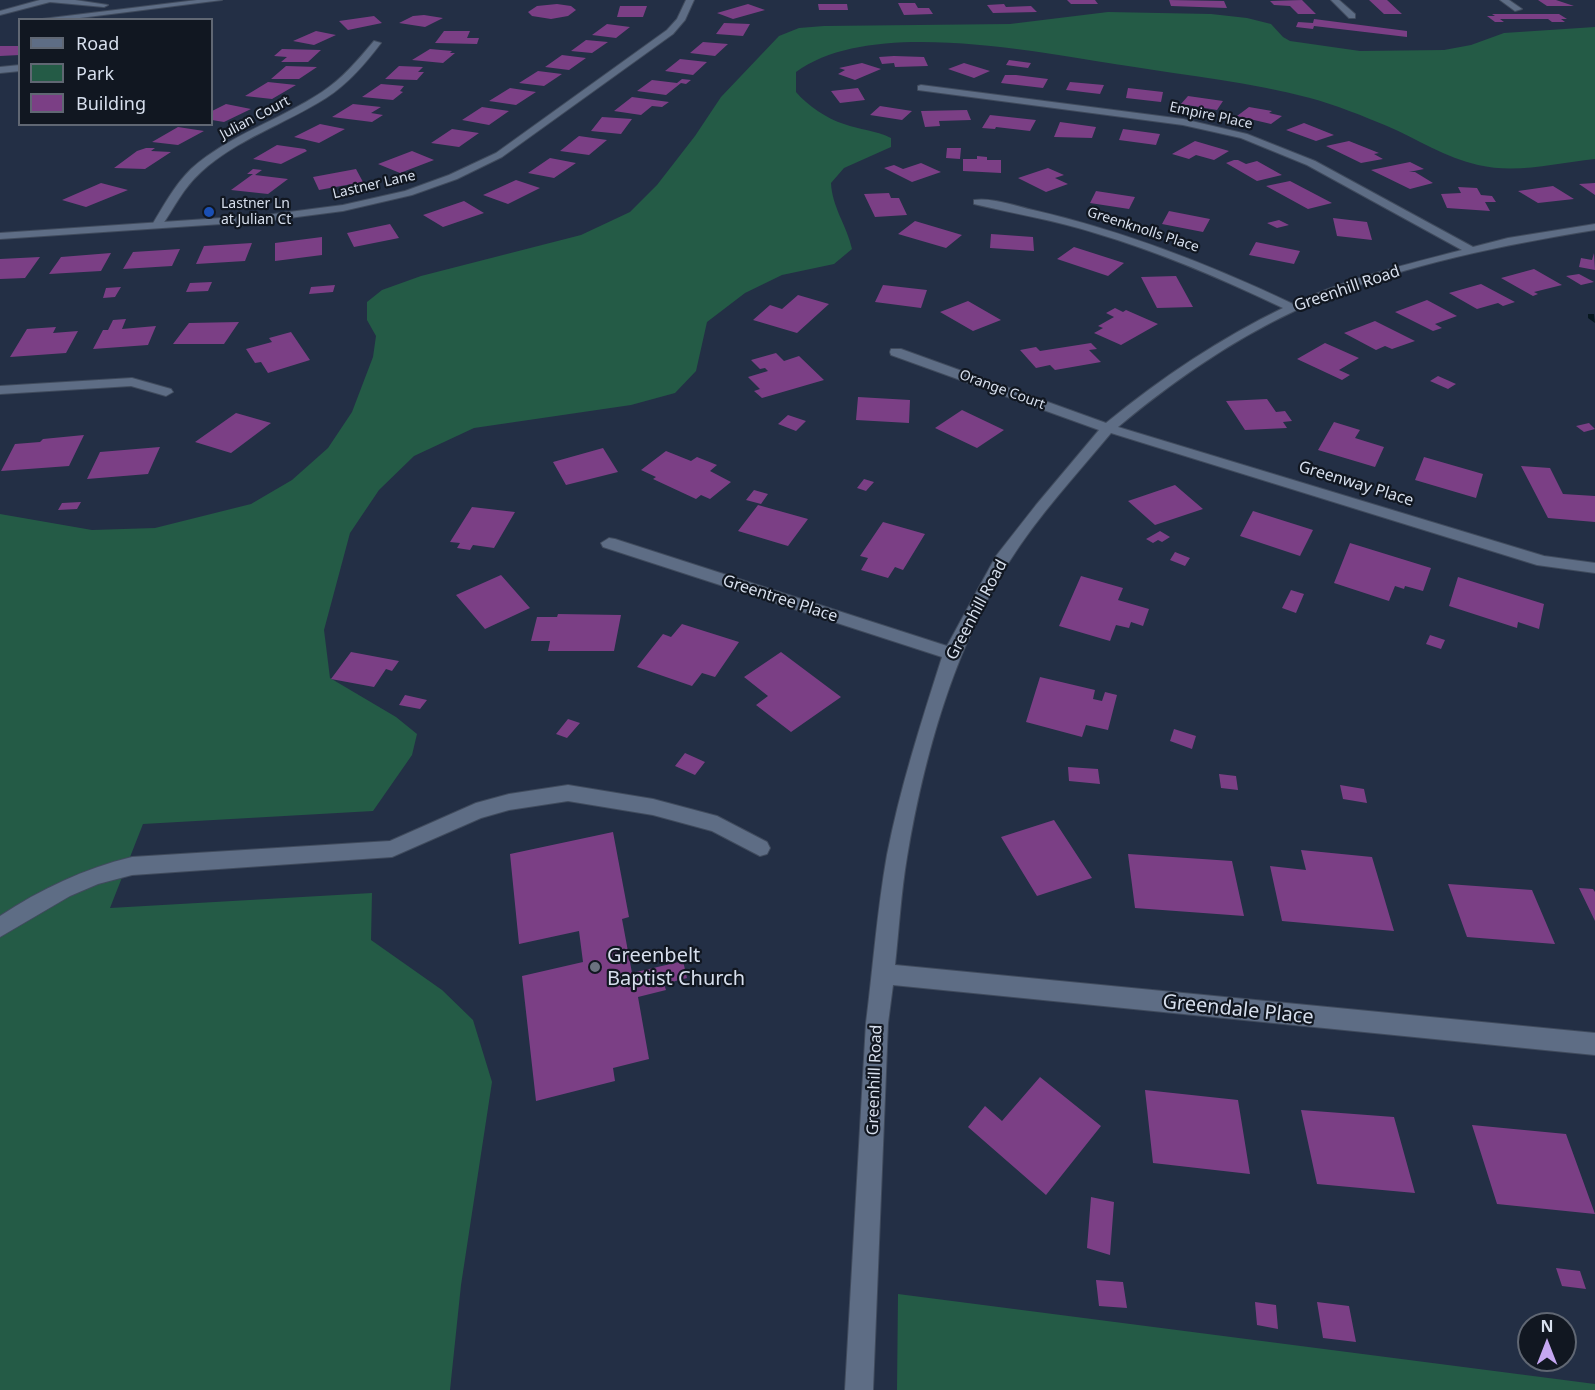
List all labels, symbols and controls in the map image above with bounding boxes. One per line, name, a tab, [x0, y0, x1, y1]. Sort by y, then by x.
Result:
legend	[18, 18, 213, 126]
text: Road	[76, 31, 119, 55]
text: Park	[76, 61, 114, 85]
text: Building	[76, 91, 146, 115]
street label: Julian Court	[217, 93, 293, 143]
street label: Empire Place	[1168, 99, 1254, 133]
street label: Lastner Lane	[331, 167, 417, 203]
place label: Lastner Ln at Julian Ct	[221, 196, 291, 228]
street label: Greenknolls Place	[1085, 204, 1201, 256]
marker: Lastner Ln at Julian Ct	[202, 205, 216, 219]
street label: Greenhill Road	[1292, 262, 1402, 316]
street label: Orange Court	[957, 367, 1047, 413]
street label: Greenway Place	[1296, 457, 1416, 511]
street label: Greenhill Road	[943, 557, 1011, 663]
street label: Greentree Place	[720, 571, 840, 627]
place label: Greenbelt Baptist Church	[607, 944, 745, 991]
marker: Greenbelt Baptist Church	[588, 960, 602, 974]
street label: Greendale Place	[1161, 990, 1315, 1030]
street label: Greenhill Road	[863, 1024, 887, 1136]
north arrow	[1517, 1312, 1577, 1372]
text: N	[1540, 1315, 1554, 1337]

